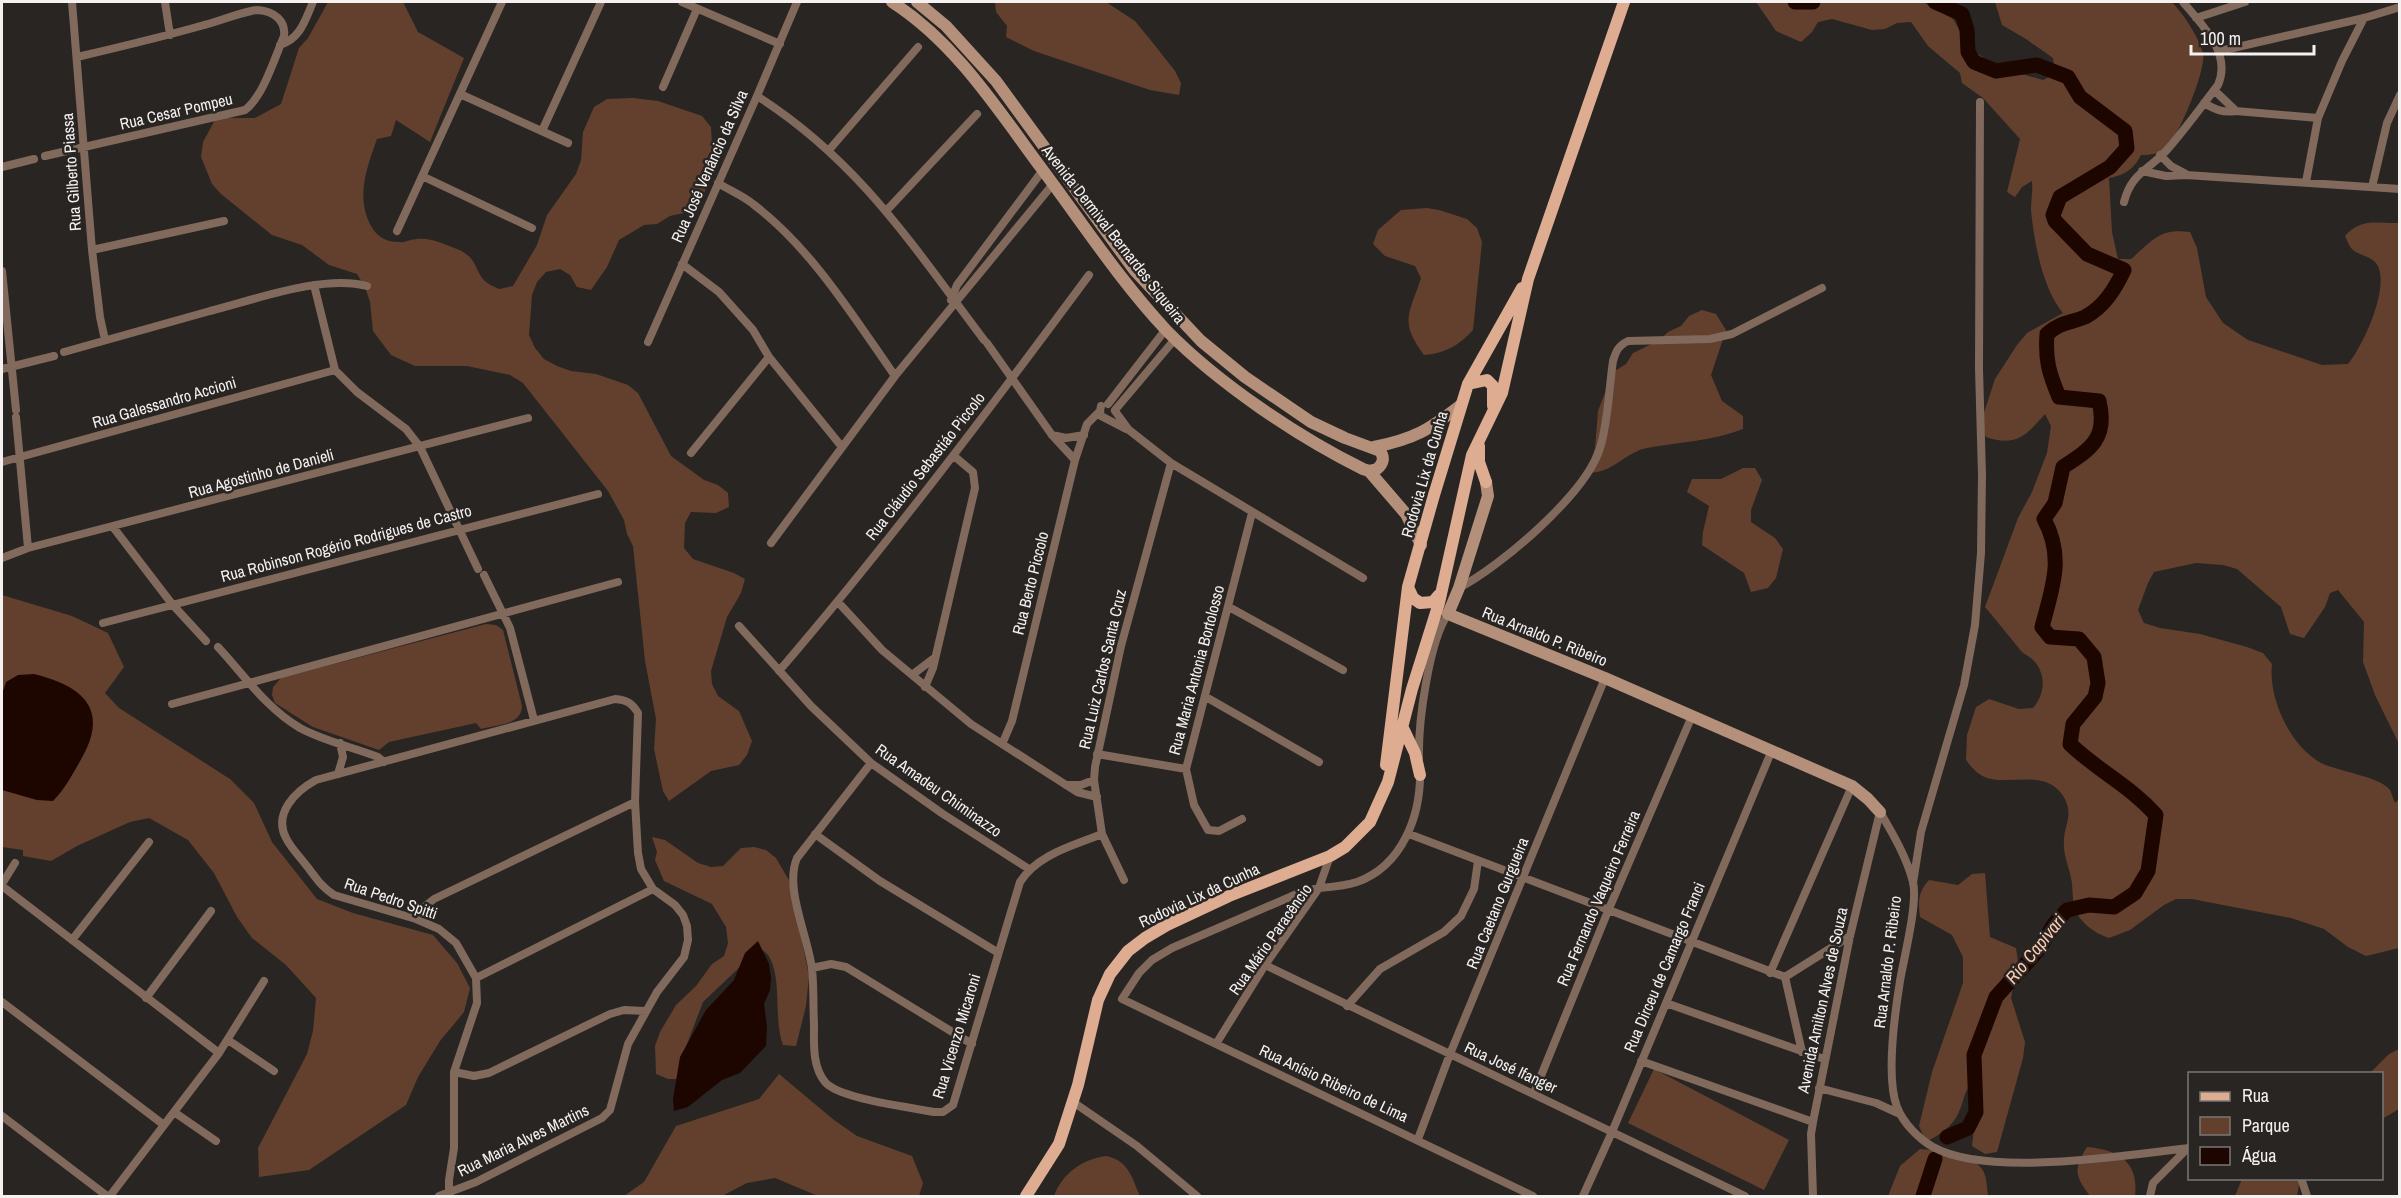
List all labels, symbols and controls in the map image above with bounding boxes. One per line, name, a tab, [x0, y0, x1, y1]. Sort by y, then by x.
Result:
scale bar	[2191, 18, 2314, 56]
text: 100 m	[2200, 26, 2241, 51]
street label: Rua José Venâncio da Silva	[665, 86, 753, 246]
street label: Rua Cesar Pompeu	[117, 87, 235, 135]
street label: Rua Gilberto Piassa	[56, 112, 86, 232]
street label: Avenida Dermival Bernardes Siqueira	[1037, 139, 1191, 329]
street label: Rua Galessandro Accioni	[89, 371, 239, 433]
street label: Rua Cláudio Sebastiáo Piccolo	[860, 387, 990, 545]
street label: Rodovia Lix da Cunha	[1395, 408, 1453, 540]
street label: Rua Agostinho de Danieli	[186, 443, 336, 503]
street label: Rua Robinson Rogério Rodrigues de Castro	[218, 499, 474, 587]
street label: Rua Berto Piccolo	[1007, 529, 1053, 637]
street label: Rua Maria Antonia Bortolosso	[1163, 583, 1229, 757]
street label: Rua Luiz Carlos Santa Cruz	[1073, 587, 1131, 751]
street label: Rua Arnaldo P. Ribeiro	[1479, 601, 1611, 671]
street label: Rua Amadeu Chiminazzo	[871, 738, 1007, 842]
street label: Rua Fernando Vaqueiro Ferreira	[1551, 806, 1645, 989]
street label: Rua Caetano Gurgueira	[1461, 833, 1534, 972]
street label: Rodovia Lix da Cunha	[1135, 857, 1263, 933]
street label: Rua Pedro Spitti	[342, 872, 440, 924]
street label: Rua Dirceu de Camargo Franci	[1618, 878, 1710, 1056]
street label: Rua Mário Paracêncio	[1223, 879, 1317, 999]
street label: Rua Arnaldo P. Ribeiro	[1868, 895, 1906, 1029]
street label: Avenida Amilton Alves de Souza	[1791, 904, 1853, 1096]
water label: Rio Capivari	[1999, 909, 2071, 989]
street label: Rua Vicenzo Micaroni	[927, 971, 985, 1101]
street label: Rua José Ifanger	[1461, 1036, 1562, 1098]
street label: Rua Anísio Ribeiro de Lima	[1256, 1039, 1413, 1127]
legend	[2188, 1072, 2383, 1180]
text: Rua	[2242, 1083, 2269, 1108]
street label: Rua Maria Alves Martins	[454, 1099, 592, 1181]
text: Parque	[2242, 1113, 2290, 1138]
text: Água	[2241, 1143, 2276, 1168]

